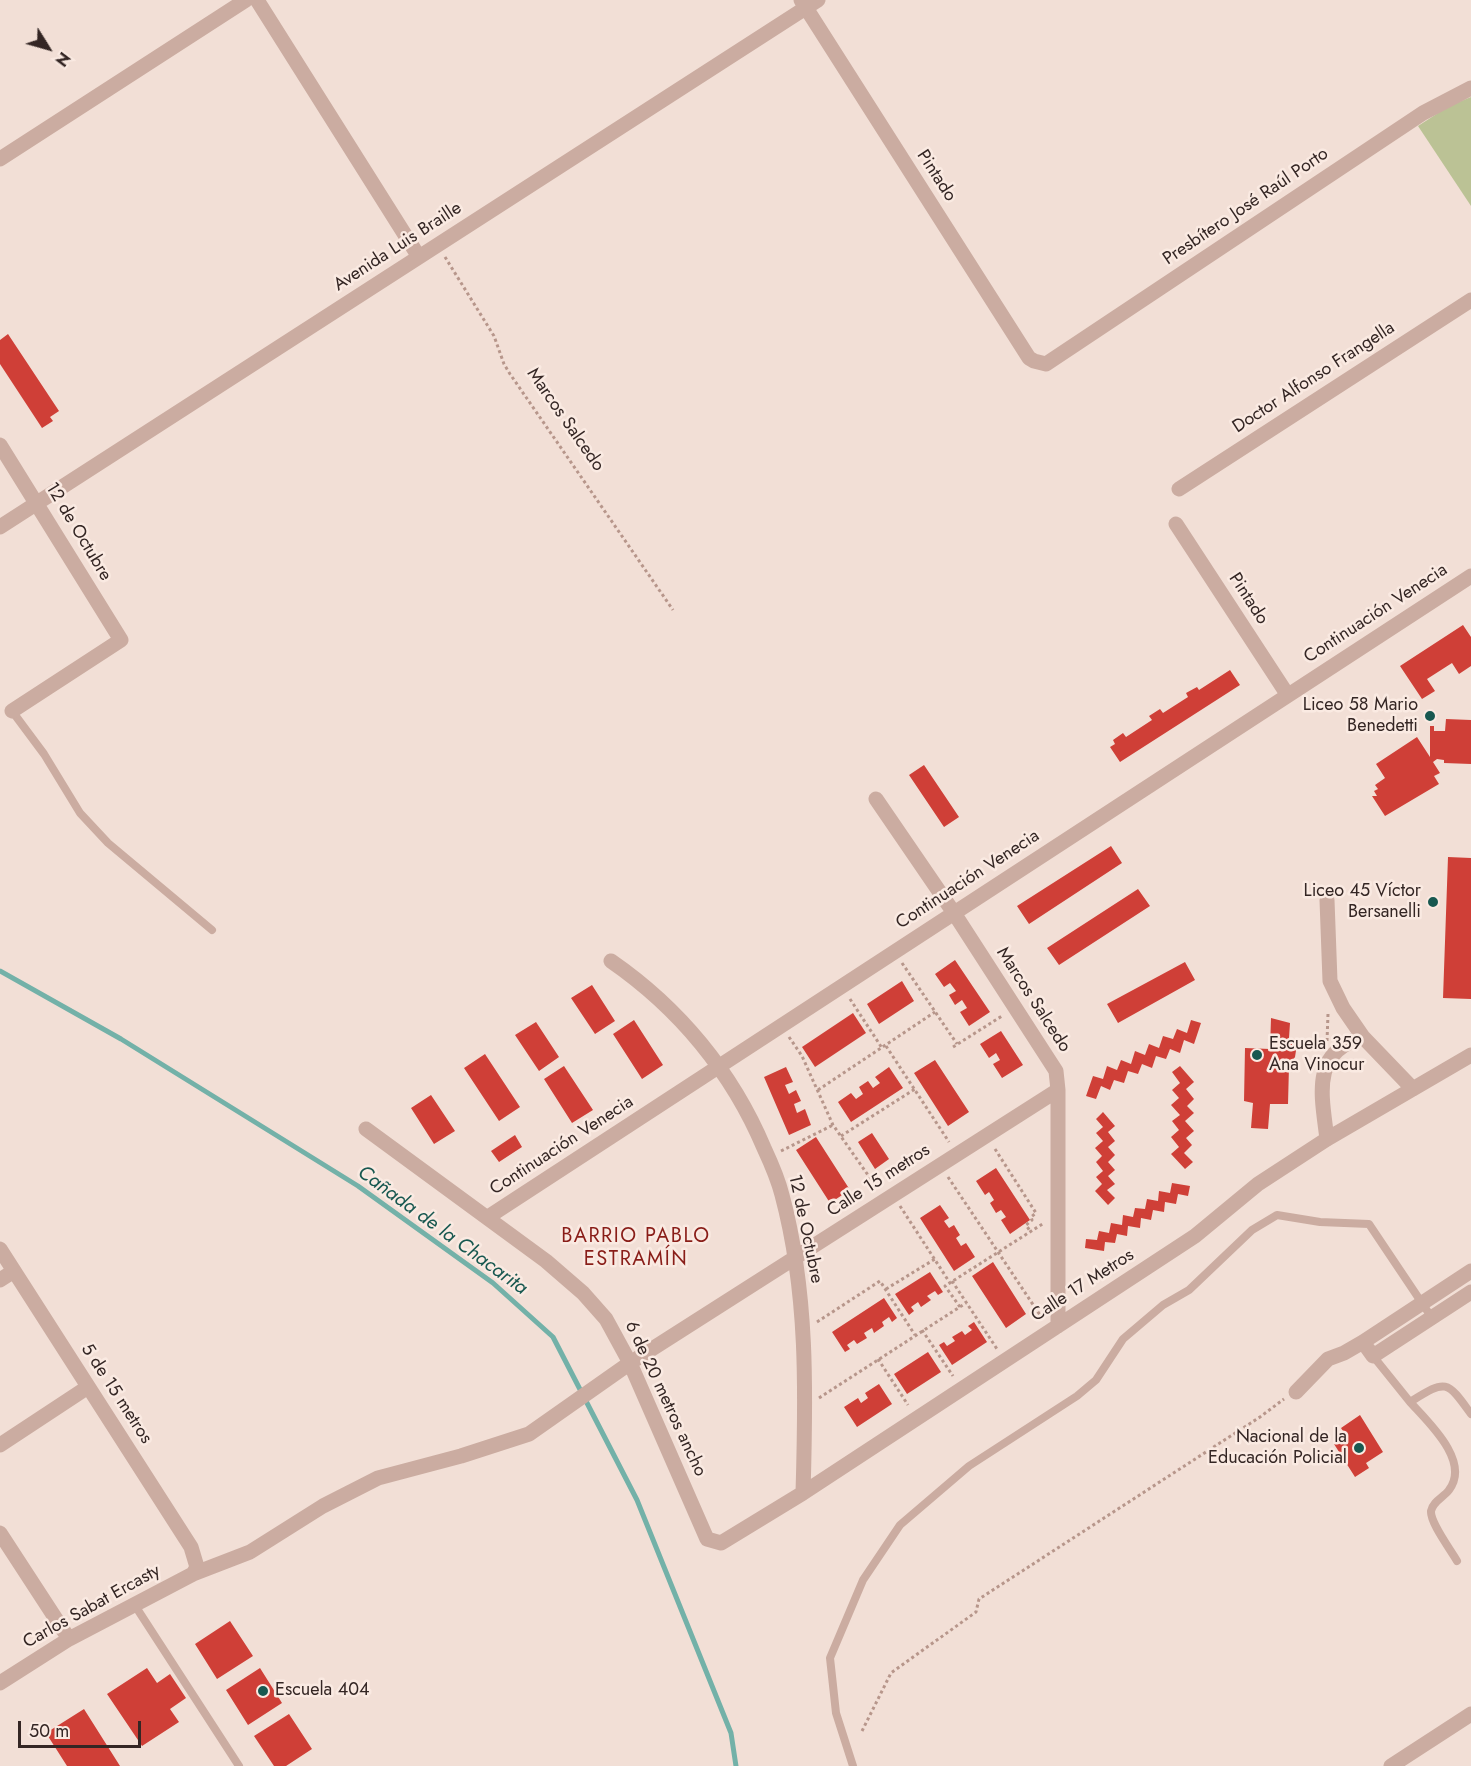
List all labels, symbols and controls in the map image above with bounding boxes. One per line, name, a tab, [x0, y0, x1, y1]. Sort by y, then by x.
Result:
north arrow	[18, 18, 78, 78]
text: N	[50, 47, 76, 71]
street label: Presbítero José Raúl Porto	[1159, 144, 1333, 270]
street label: Pintado	[911, 146, 961, 206]
street label: Avenida Luis Braille	[330, 198, 466, 296]
street label: Doctor Alfonso Frangella	[1229, 318, 1399, 438]
street label: Marcos Salcedo	[521, 364, 609, 476]
street label: 12 de Octubre	[40, 479, 116, 585]
street label: Continuación Venecia	[1300, 560, 1452, 668]
street label: Pintado	[1223, 569, 1273, 629]
place label: Liceo 58 Mario Benedetti	[1303, 695, 1418, 738]
marker: Liceo 58 Mario Benedetti	[1423, 709, 1437, 723]
street label: Continuación Venecia	[892, 826, 1044, 934]
place label: Liceo 45 Víctor Bersanelli	[1304, 881, 1421, 924]
marker: Liceo 45 Víctor Bersanelli	[1426, 895, 1440, 909]
street label: Marcos Salcedo	[991, 943, 1075, 1057]
place label: Escuela 359 Ana Vinocur	[1269, 1034, 1364, 1076]
marker: Escuela 359 Ana Vinocur	[1250, 1048, 1264, 1062]
street label: Continuación Venecia	[486, 1092, 638, 1200]
street label: Calle 15 metros	[824, 1140, 934, 1222]
water label: Cañada de la Chacarita	[352, 1161, 532, 1301]
street label: 12 de Octubre	[783, 1173, 827, 1285]
district label: BARRIO PABLO ESTRAMÍN	[561, 1225, 711, 1272]
street label: Calle 17 Metros	[1028, 1245, 1138, 1327]
street label: 6 de 20 metros ancho	[619, 1318, 711, 1480]
street label: 5 de 15 metros	[76, 1340, 156, 1448]
place label: Nacional de la Educación Policial	[1208, 1427, 1347, 1470]
marker: Nacional de la Educación Policial	[1352, 1441, 1366, 1455]
street label: Carlos Sabat Ercasty	[20, 1560, 164, 1654]
place label: Escuela 404	[275, 1680, 369, 1702]
marker: Escuela 404	[256, 1684, 270, 1698]
scale bar	[21, 1709, 144, 1747]
text: 50 m	[29, 1718, 69, 1744]

